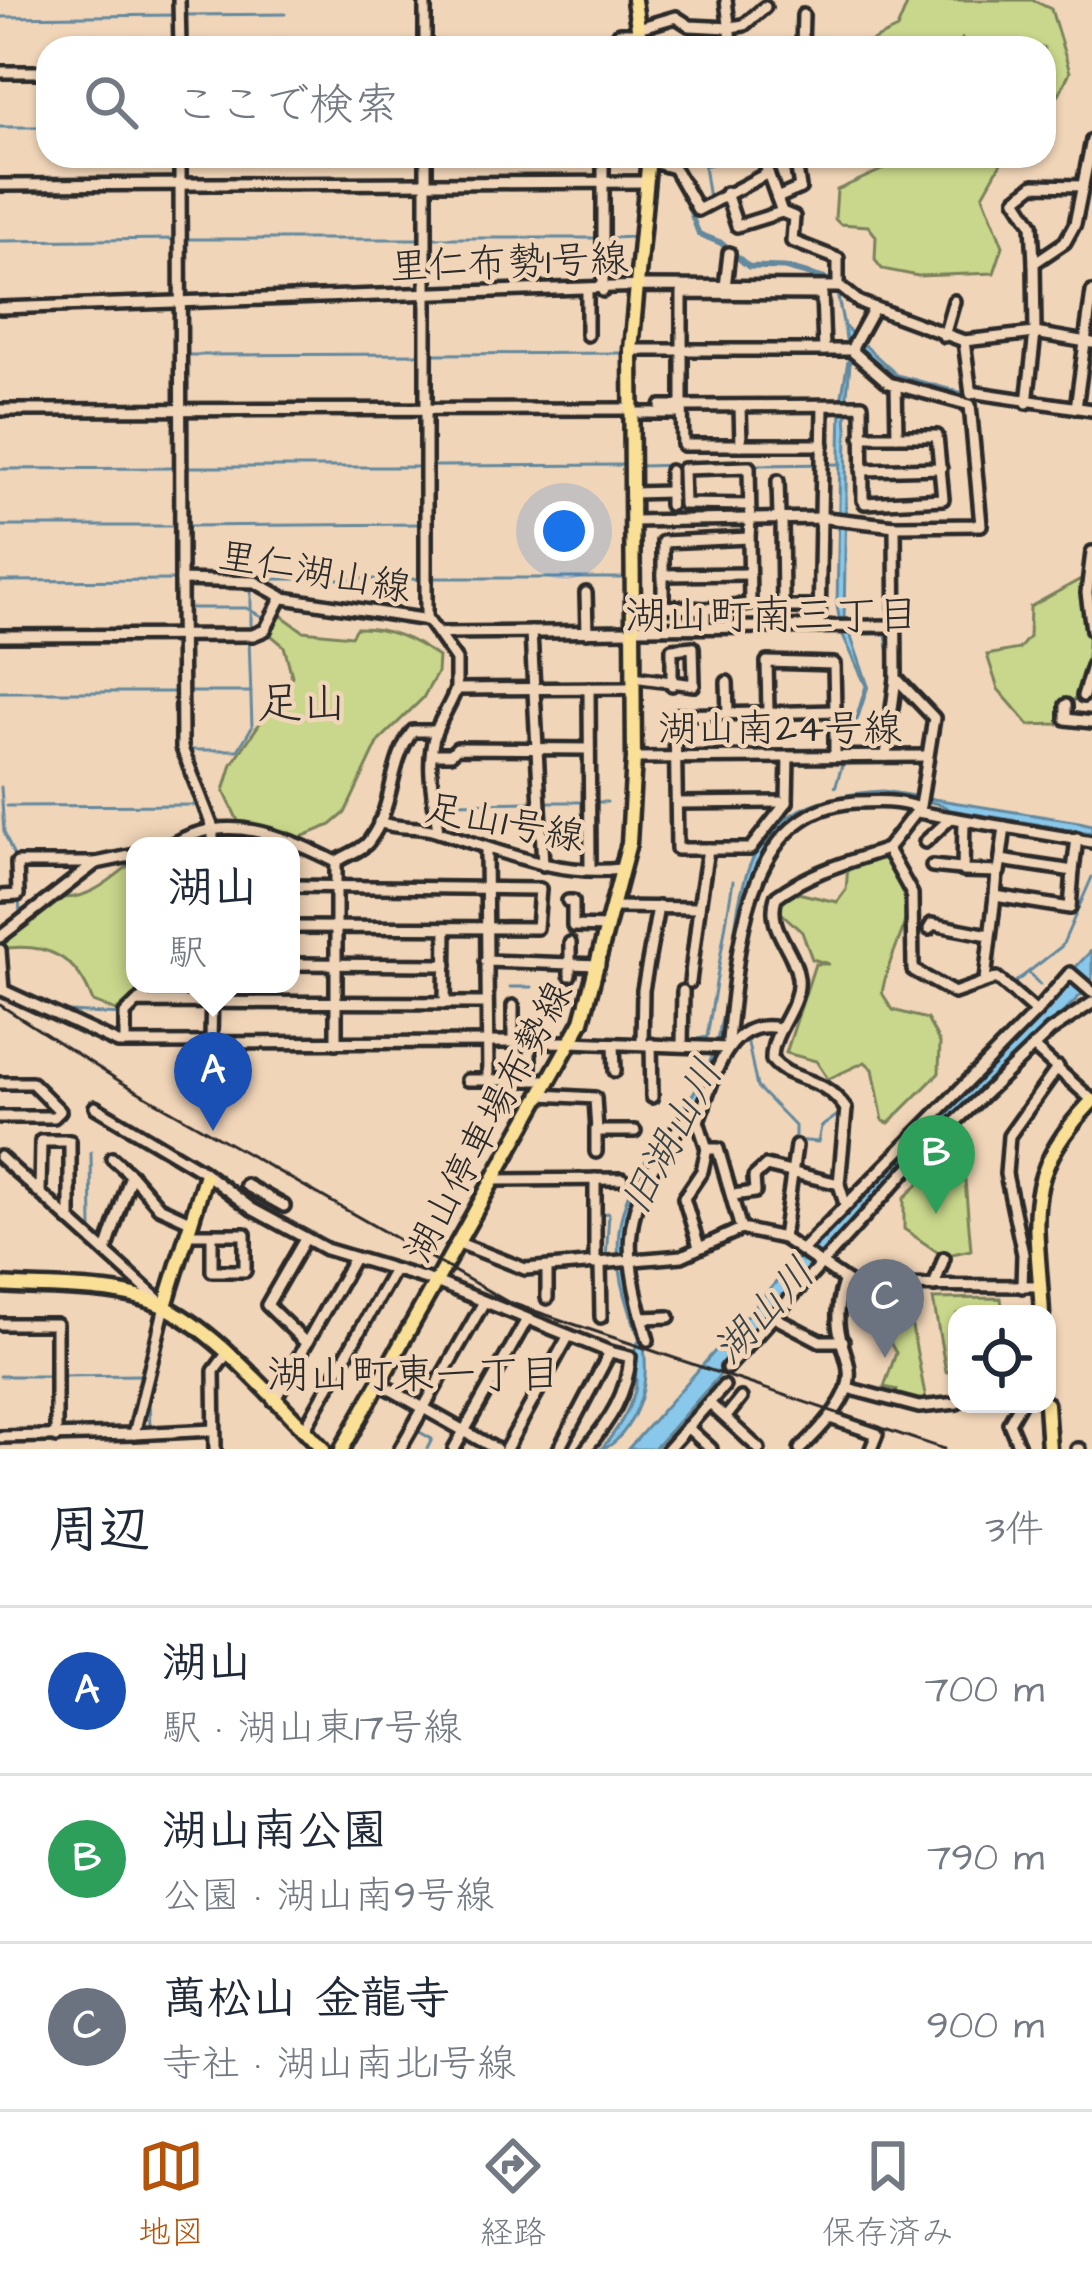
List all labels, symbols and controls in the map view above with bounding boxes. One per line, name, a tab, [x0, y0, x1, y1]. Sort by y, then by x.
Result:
search box	[36, 36, 1056, 168]
icon: search	[78, 69, 144, 135]
text: ここで検索	[174, 75, 399, 137]
street label: 里仁布勢1号線	[389, 233, 629, 295]
your location	[534, 501, 594, 561]
street label: 里仁湖山線	[214, 529, 415, 616]
district label: 湖山町南三丁目	[625, 588, 919, 646]
district label: 足山	[257, 674, 347, 736]
street label: 湖山南24号線	[658, 703, 902, 757]
street label: 足山1号線	[420, 782, 589, 866]
popup	[126, 837, 300, 993]
text: 湖山	[168, 858, 258, 920]
text: 駅	[168, 927, 207, 981]
street label: 湖山停車場布勢線	[393, 972, 587, 1273]
pin: A	[174, 1032, 252, 1131]
water label: 旧湖山川	[608, 1050, 738, 1225]
pin: B	[897, 1115, 975, 1214]
water label: 湖山川	[701, 1246, 829, 1378]
pin: C	[846, 1259, 924, 1358]
map controls	[948, 1305, 1056, 1413]
button: locate	[948, 1305, 1056, 1413]
district label: 湖山町東一丁目	[267, 1347, 561, 1405]
text: 周辺	[48, 1496, 150, 1567]
text: 3件	[985, 1504, 1044, 1558]
text: 湖山	[162, 1633, 252, 1695]
text: A	[75, 1664, 99, 1718]
text: 700 m	[925, 1664, 1044, 1718]
text: 駅 · 湖山東17号線	[162, 1702, 462, 1756]
text: 湖山南公園	[162, 1801, 387, 1863]
text: B	[73, 1832, 101, 1886]
text: 790 m	[927, 1832, 1044, 1886]
text: 公園 · 湖山南9号線	[162, 1870, 494, 1924]
text: 萬松山 金龍寺	[162, 1969, 450, 2031]
text: C	[73, 2000, 101, 2054]
text: 900 m	[927, 2000, 1044, 2054]
text: 寺社 · 湖山南北1号線	[162, 2038, 516, 2092]
tab: 地図	[138, 2133, 204, 2256]
tab: 経路	[480, 2133, 546, 2256]
tab: 保存済み	[822, 2133, 954, 2256]

